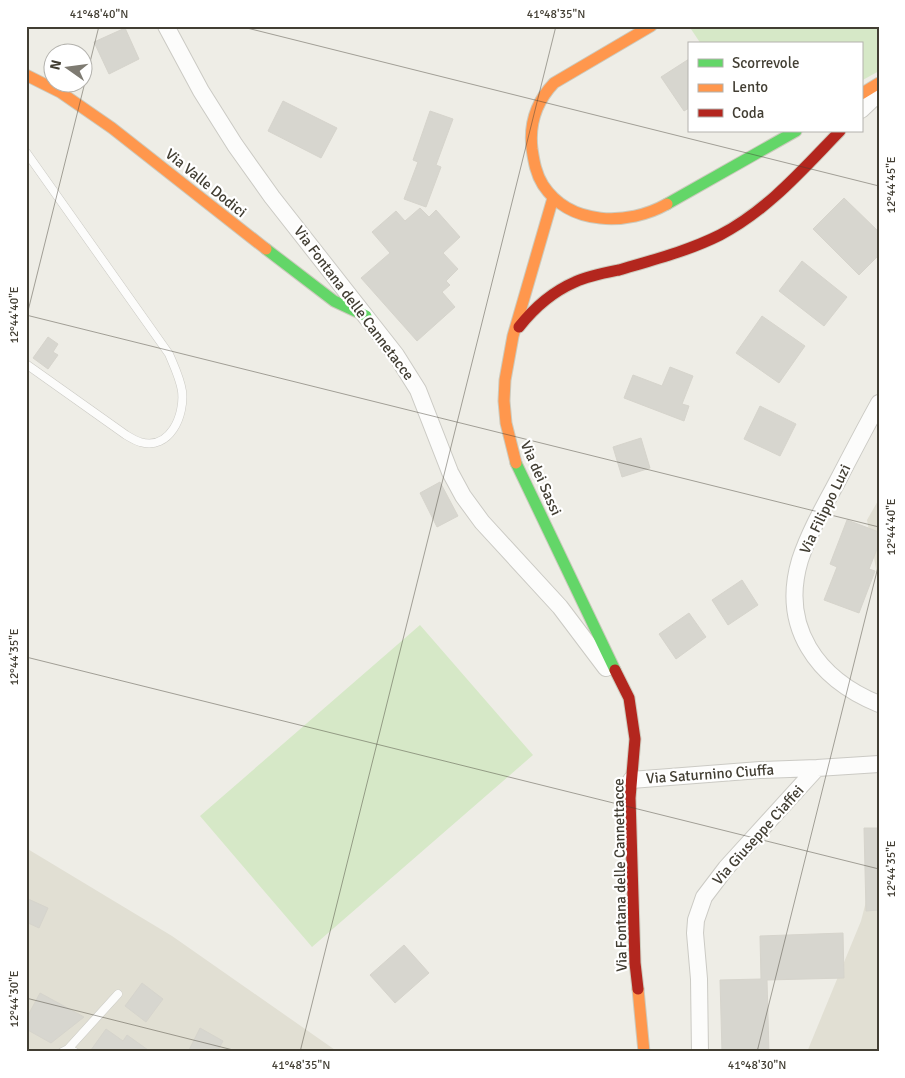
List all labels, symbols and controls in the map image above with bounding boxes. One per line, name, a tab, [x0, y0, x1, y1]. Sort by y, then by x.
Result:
text: 41°48'40"N	[70, 7, 128, 22]
text: 41°48'35"N	[527, 7, 585, 22]
north arrow	[42, 42, 92, 92]
legend	[688, 42, 862, 132]
text: Scorrevole	[732, 54, 799, 72]
text: N	[46, 58, 65, 72]
text: Lento	[732, 78, 768, 96]
text: Coda	[732, 104, 764, 122]
street label: Via Valle Dodici	[162, 145, 250, 221]
text: 12°44'45"E	[884, 156, 899, 214]
street label: Via Fontana delle Cannetacce	[290, 222, 418, 384]
text: 12°44'40"E	[7, 286, 22, 344]
street label: Via dei Sassi	[517, 438, 565, 518]
street label: Via Filippo Luzi	[796, 461, 854, 557]
text: 12°44'40"E	[884, 498, 899, 556]
text: 12°44'35"E	[7, 628, 22, 686]
street label: Via Saturnino Ciuffa	[645, 761, 775, 787]
street label: Via Fontana delle Cannettacce	[609, 778, 631, 972]
street label: Via Giuseppe Ciaffei	[708, 781, 808, 889]
text: 12°44'35"E	[884, 840, 899, 898]
text: 12°44'30"E	[7, 970, 22, 1028]
text: 41°48'35"N	[272, 1058, 330, 1073]
text: 41°48'30"N	[728, 1058, 786, 1073]

